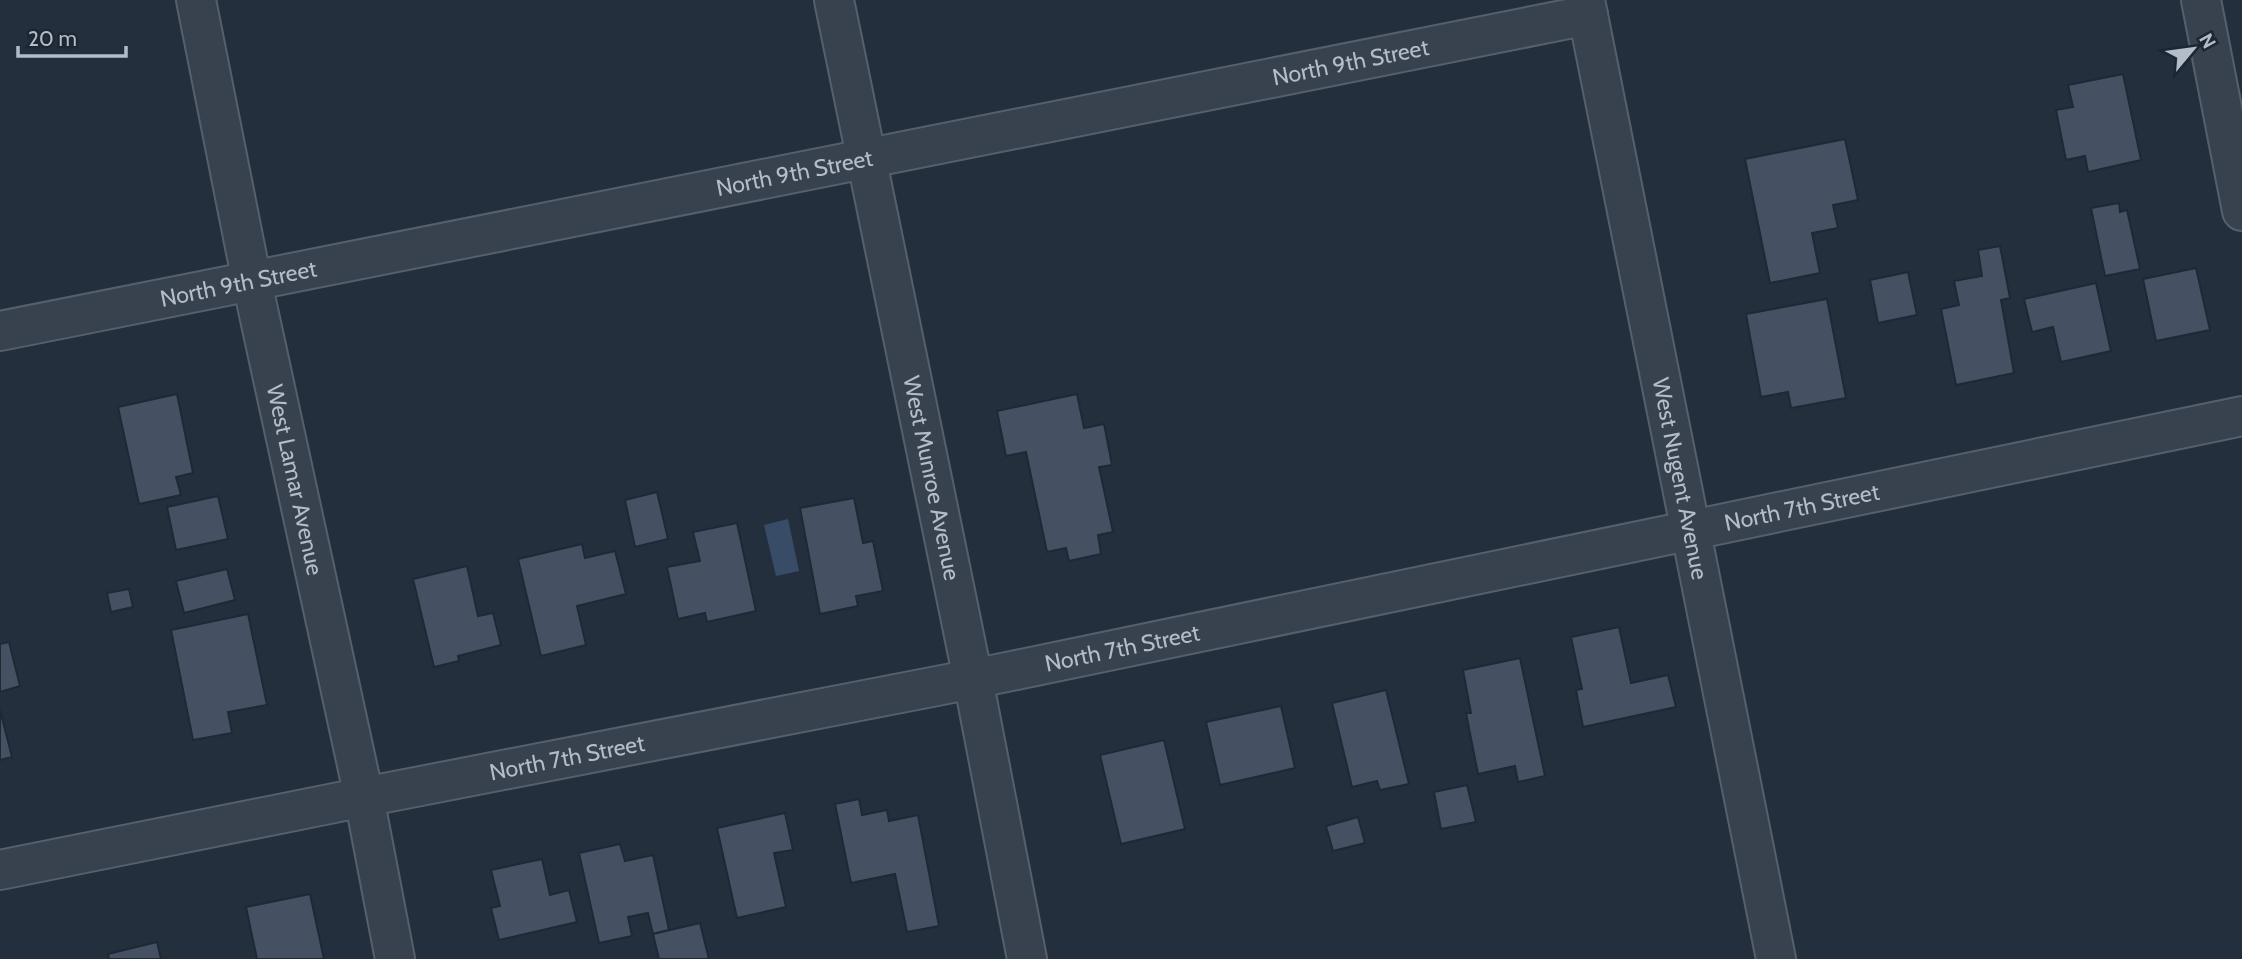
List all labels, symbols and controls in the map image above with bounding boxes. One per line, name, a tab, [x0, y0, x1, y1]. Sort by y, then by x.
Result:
scale bar	[18, 14, 126, 58]
north arrow	[2158, 14, 2228, 84]
text: 20 m	[28, 26, 77, 51]
text: N	[2194, 30, 2221, 52]
street label: North 9th Street	[1270, 33, 1431, 91]
street label: North 9th Street	[714, 144, 875, 202]
street label: North 9th Street	[158, 254, 319, 313]
street label: West Munroe Avenue	[897, 373, 966, 583]
street label: West Nugent Avenue	[1647, 375, 1714, 582]
street label: West Lamar Avenue	[261, 382, 329, 578]
street label: North 7th Street	[1722, 478, 1882, 537]
street label: North 7th Street	[1042, 618, 1202, 678]
street label: North 7th Street	[487, 729, 647, 786]

